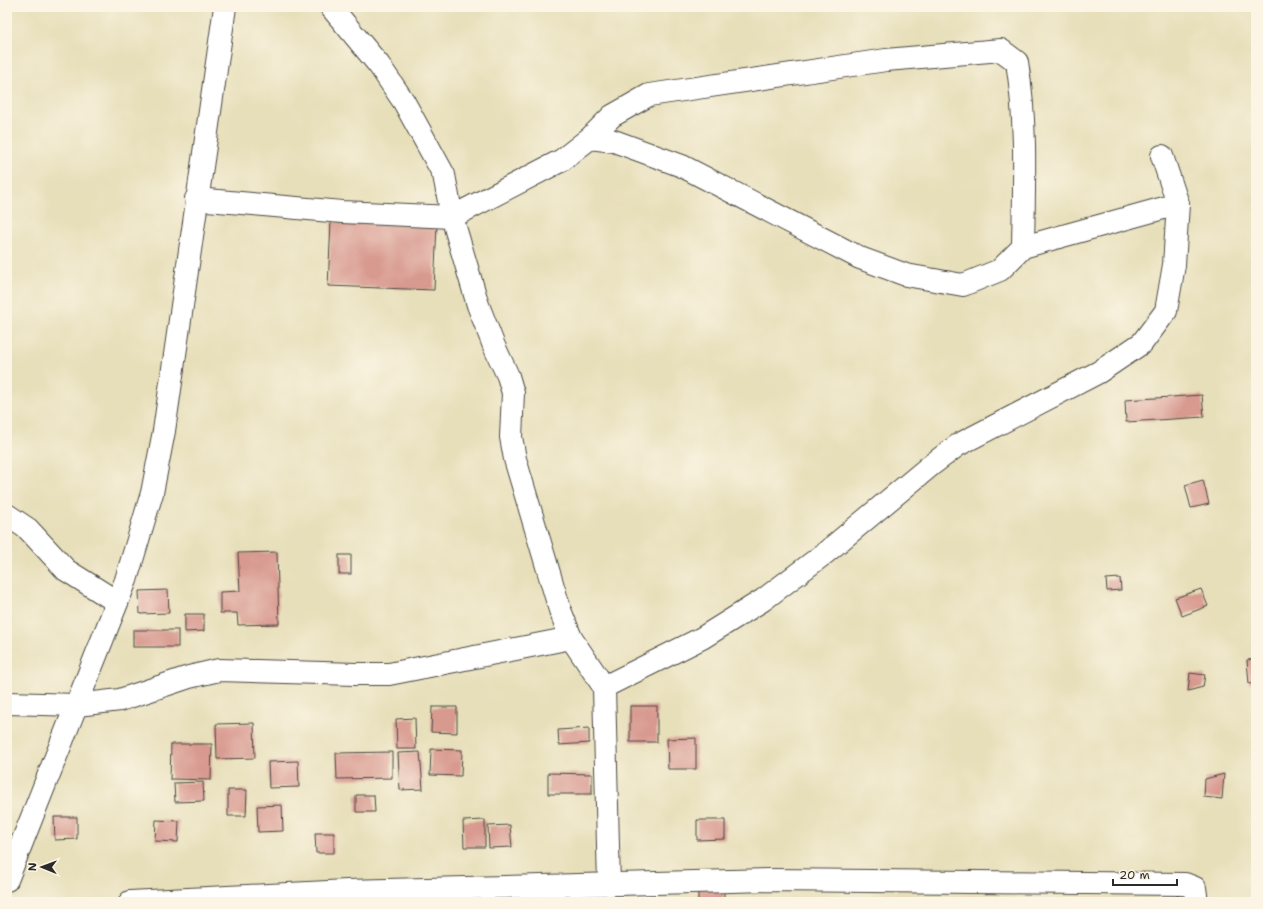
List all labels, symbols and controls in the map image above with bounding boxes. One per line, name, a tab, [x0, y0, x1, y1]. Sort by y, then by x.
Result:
north arrow	[22, 847, 62, 887]
scale bar	[1113, 861, 1177, 887]
text: N	[25, 862, 40, 871]
text: 20 m	[1119, 867, 1150, 883]

